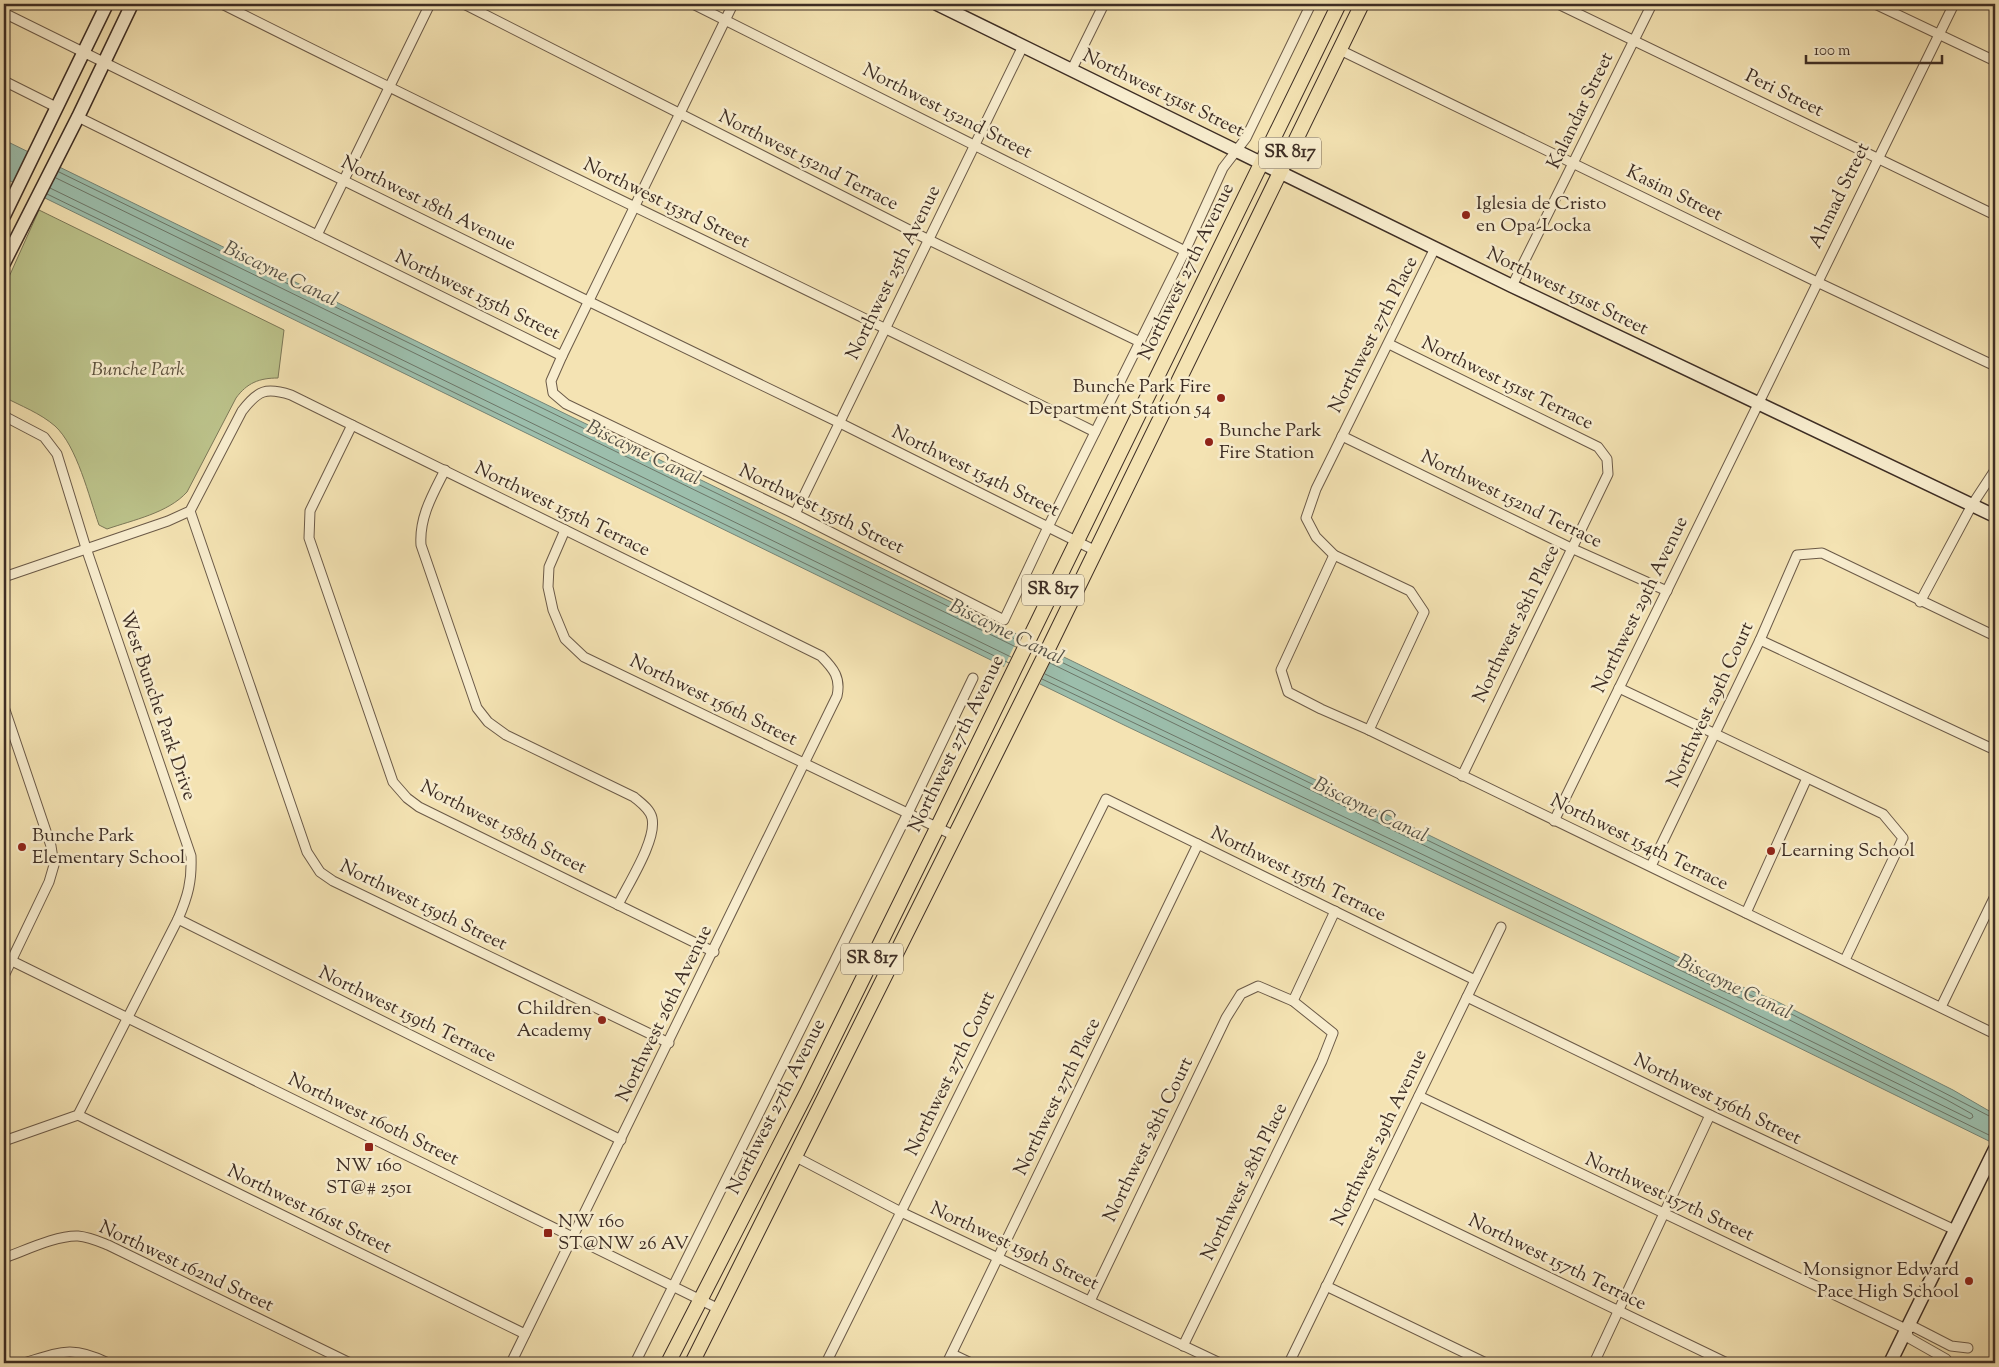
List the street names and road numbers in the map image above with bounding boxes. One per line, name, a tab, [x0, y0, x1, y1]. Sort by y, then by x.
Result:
street label: Northwest 151st Street	[1078, 43, 1249, 145]
street label: Kalandar Street	[1541, 48, 1621, 174]
street label: Northwest 152nd Street	[857, 57, 1037, 167]
street label: Peri Street	[1740, 63, 1828, 125]
street label: Northwest 152nd Terrace	[713, 104, 903, 218]
road number: SR 817	[1259, 138, 1321, 168]
street label: Ahmad Street	[1803, 138, 1877, 253]
street label: Northwest 18th Avenue	[336, 150, 520, 258]
street label: Northwest 153rd Street	[578, 152, 754, 256]
street label: Kasim Street	[1621, 159, 1727, 229]
street label: Northwest 27th Avenue	[1132, 179, 1242, 365]
street label: Northwest 25th Avenue	[840, 181, 948, 365]
street label: Northwest 151st Street	[1482, 241, 1653, 343]
street label: Northwest 155th Street	[390, 244, 565, 348]
street label: Northwest 27th Place	[1323, 252, 1425, 418]
street label: Northwest 151st Terrace	[1416, 331, 1598, 438]
street label: Northwest 154th Street	[887, 420, 1064, 525]
street label: Northwest 152nd Terrace	[1416, 444, 1606, 556]
street label: Northwest 155th Terrace	[470, 456, 655, 564]
street label: Northwest 155th Street	[734, 458, 909, 562]
street label: Northwest 29th Avenue	[1586, 512, 1696, 698]
street label: Northwest 28th Place	[1467, 540, 1567, 707]
road number: SR 817	[1022, 574, 1084, 606]
street label: West Bunche Park Drive	[112, 608, 202, 804]
street label: Northwest 29th Court	[1661, 617, 1761, 792]
street label: Northwest 156th Street	[625, 649, 802, 754]
street label: Northwest 27th Avenue	[902, 651, 1012, 837]
street label: Northwest 158th Street	[415, 774, 591, 882]
street label: Northwest 154th Terrace	[1545, 788, 1733, 898]
street label: Northwest 155th Terrace	[1206, 821, 1391, 929]
street label: Northwest 159th Street	[335, 854, 512, 959]
street label: Northwest 26th Avenue	[610, 921, 720, 1107]
road number: SR 817	[841, 944, 903, 974]
street label: Northwest 159th Terrace	[313, 960, 501, 1070]
street label: Northwest 27th Court	[899, 987, 1003, 1161]
street label: Northwest 27th Place	[1008, 1013, 1108, 1180]
street label: Northwest 27th Avenue	[721, 1014, 833, 1200]
street label: Northwest 29th Avenue	[1325, 1045, 1435, 1231]
street label: Northwest 156th Street	[1629, 1048, 1806, 1153]
street label: Northwest 28th Court	[1097, 1053, 1201, 1227]
street label: Northwest 160th Street	[283, 1067, 463, 1173]
street label: Northwest 28th Place	[1195, 1098, 1295, 1265]
street label: Northwest 157th Street	[1580, 1147, 1758, 1249]
street label: Northwest 161st Street	[222, 1158, 396, 1262]
street label: Northwest 159th Street	[925, 1196, 1103, 1298]
street label: Northwest 157th Terrace	[1463, 1208, 1651, 1318]
street label: Northwest 162nd Street	[94, 1215, 278, 1320]

